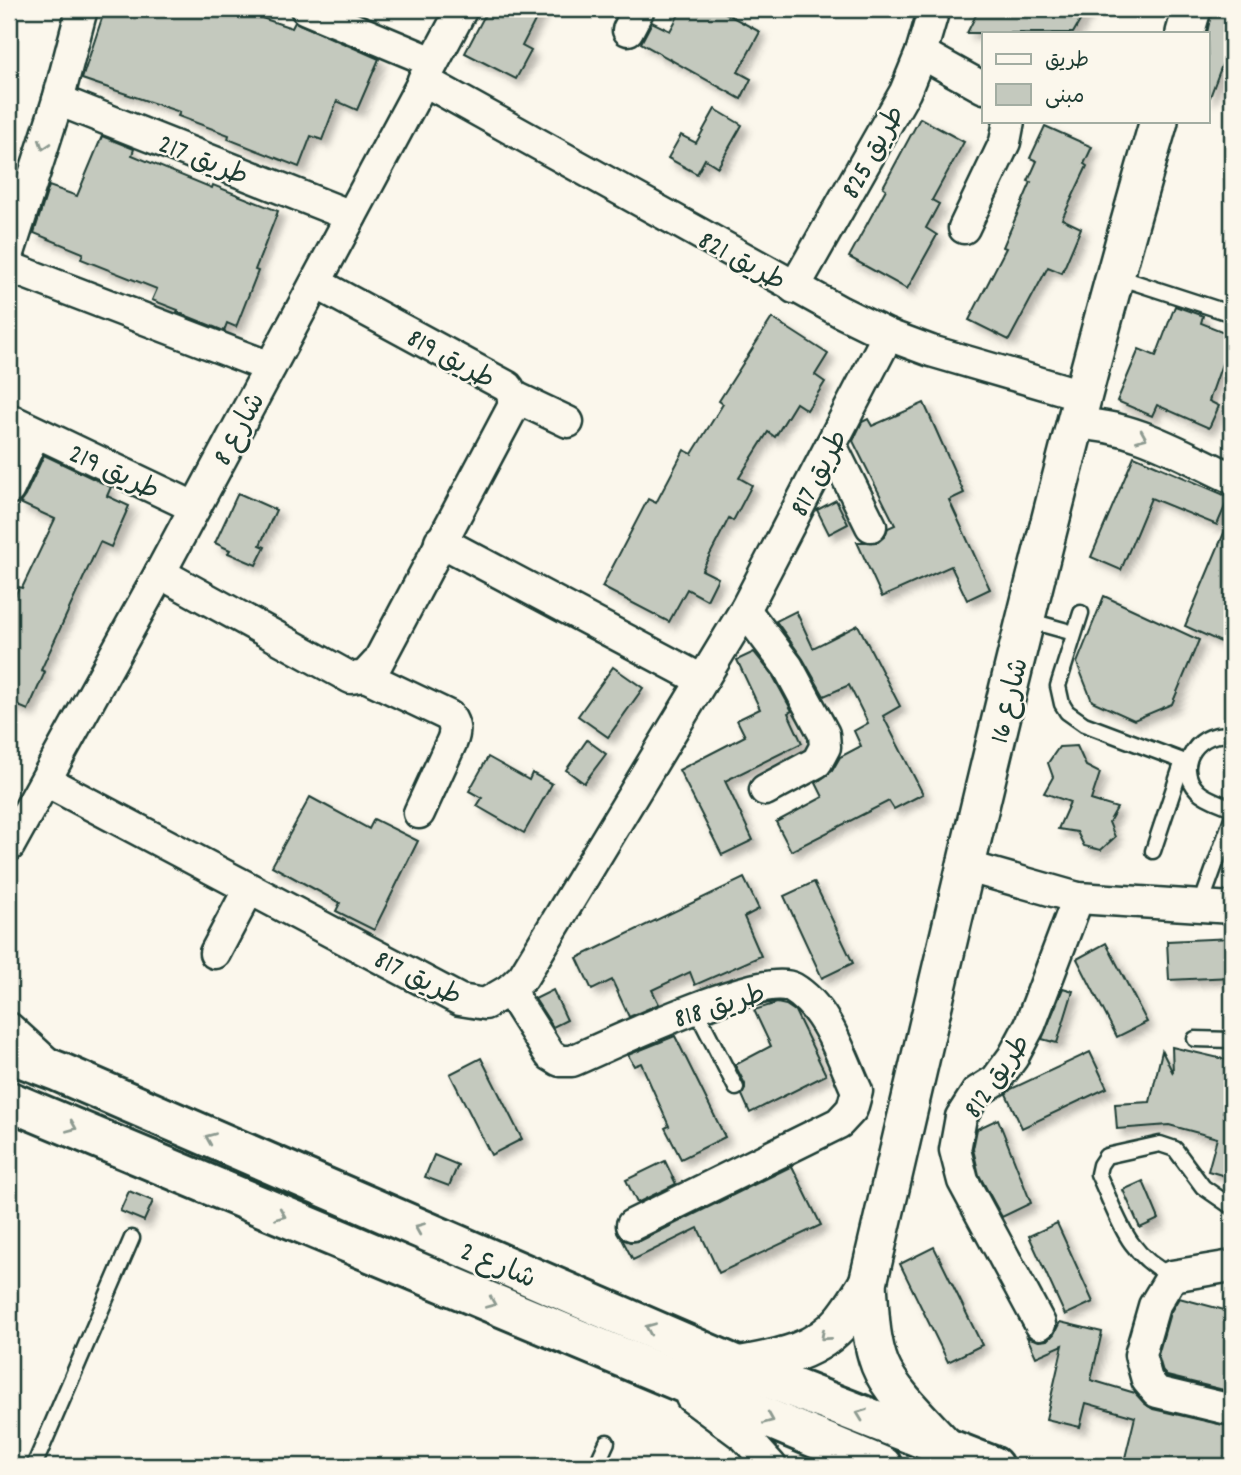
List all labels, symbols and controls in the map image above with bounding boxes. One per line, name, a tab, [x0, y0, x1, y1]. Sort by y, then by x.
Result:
legend	[982, 32, 1210, 122]
text: طريق	[1045, 47, 1089, 77]
text: مبنى	[1045, 83, 1084, 113]
street label: طريق 825	[833, 99, 918, 208]
street label: طريق 217	[151, 126, 253, 199]
one-way arrow	[37, 139, 52, 151]
street label: طريق 821	[689, 223, 792, 304]
street label: طريق 819	[398, 321, 501, 402]
street label: شارع 8	[205, 387, 278, 474]
street label: طريق 817	[782, 424, 861, 525]
one-way arrow	[1135, 428, 1147, 442]
street label: طريق 219	[61, 436, 165, 513]
street label: شارع 16	[982, 654, 1042, 748]
street label: طريق 817	[366, 942, 468, 1019]
street label: طريق 818	[670, 976, 771, 1042]
street label: طريق 812	[956, 1028, 1043, 1128]
one-way arrow	[64, 1119, 77, 1133]
one-way arrow	[205, 1132, 218, 1146]
one-way arrow	[274, 1207, 287, 1221]
one-way arrow	[414, 1222, 426, 1236]
street label: شارع 2	[453, 1234, 541, 1301]
one-way arrow	[484, 1295, 497, 1309]
one-way arrow	[645, 1322, 658, 1336]
one-way arrow	[821, 1328, 834, 1340]
one-way arrow	[856, 1408, 868, 1422]
one-way arrow	[762, 1411, 774, 1425]

